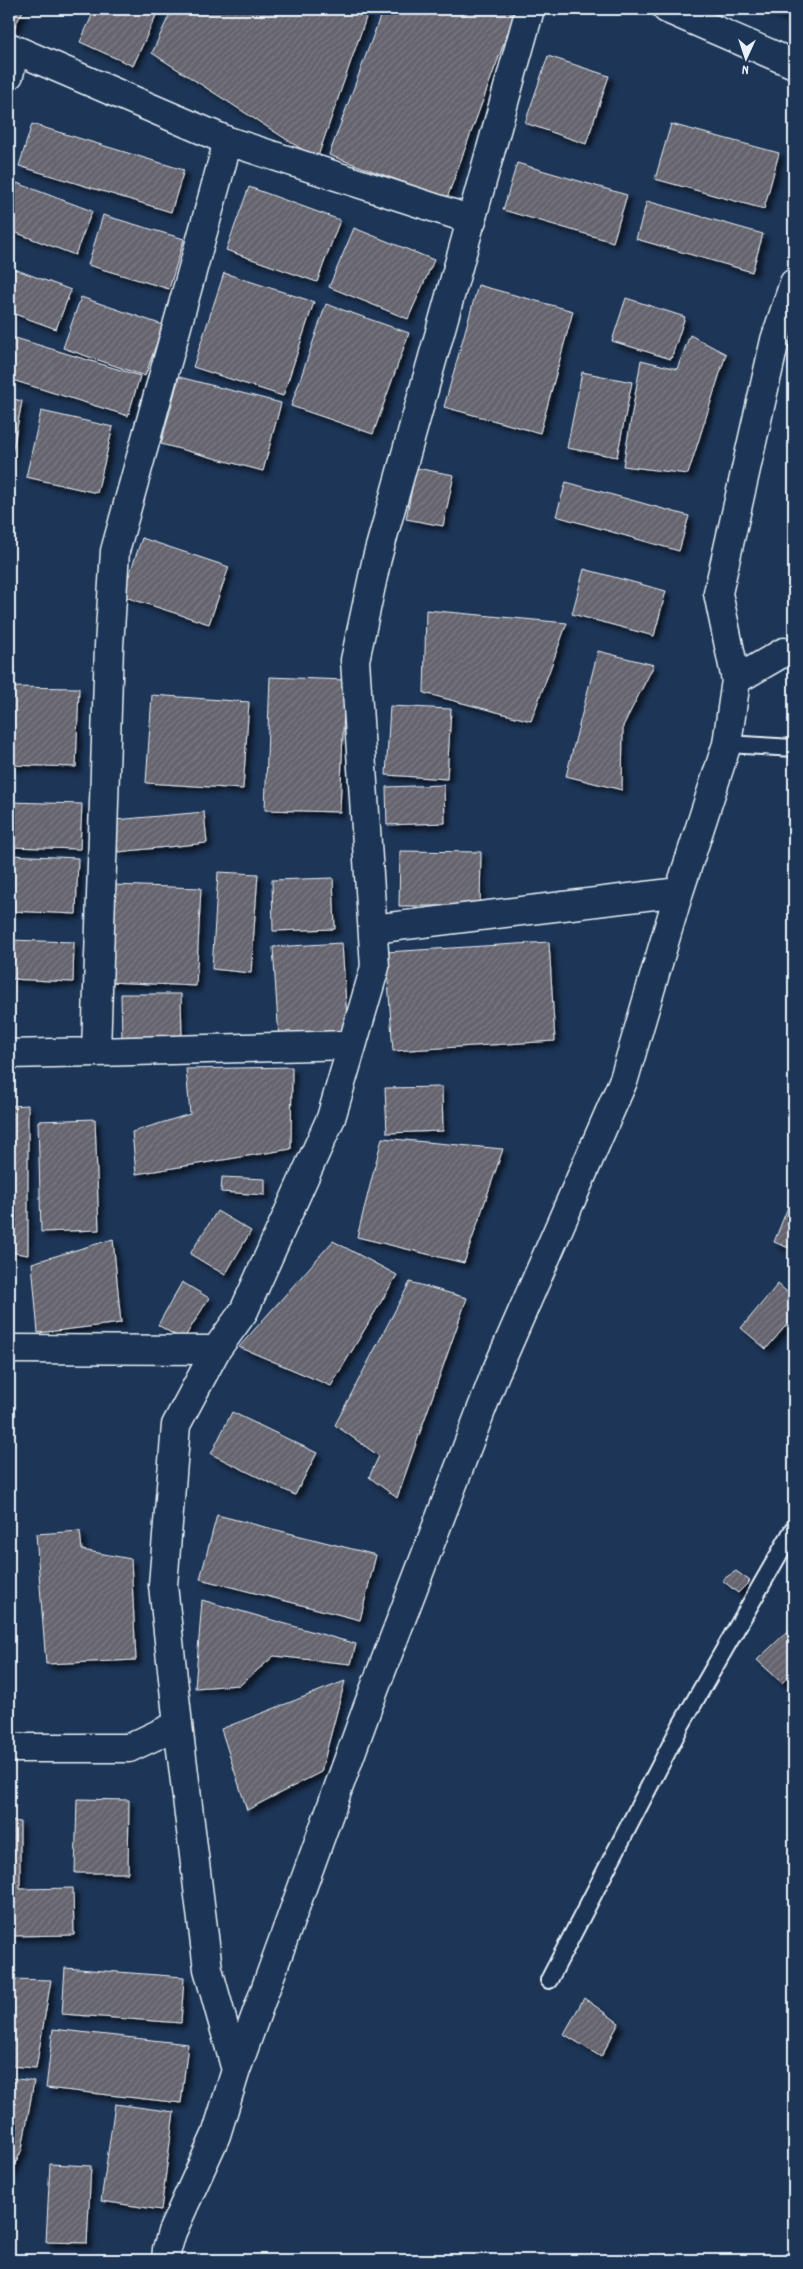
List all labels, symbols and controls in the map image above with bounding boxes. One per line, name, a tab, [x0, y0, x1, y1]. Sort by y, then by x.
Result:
north arrow	[720, 32, 770, 82]
text: N	[741, 59, 749, 79]

